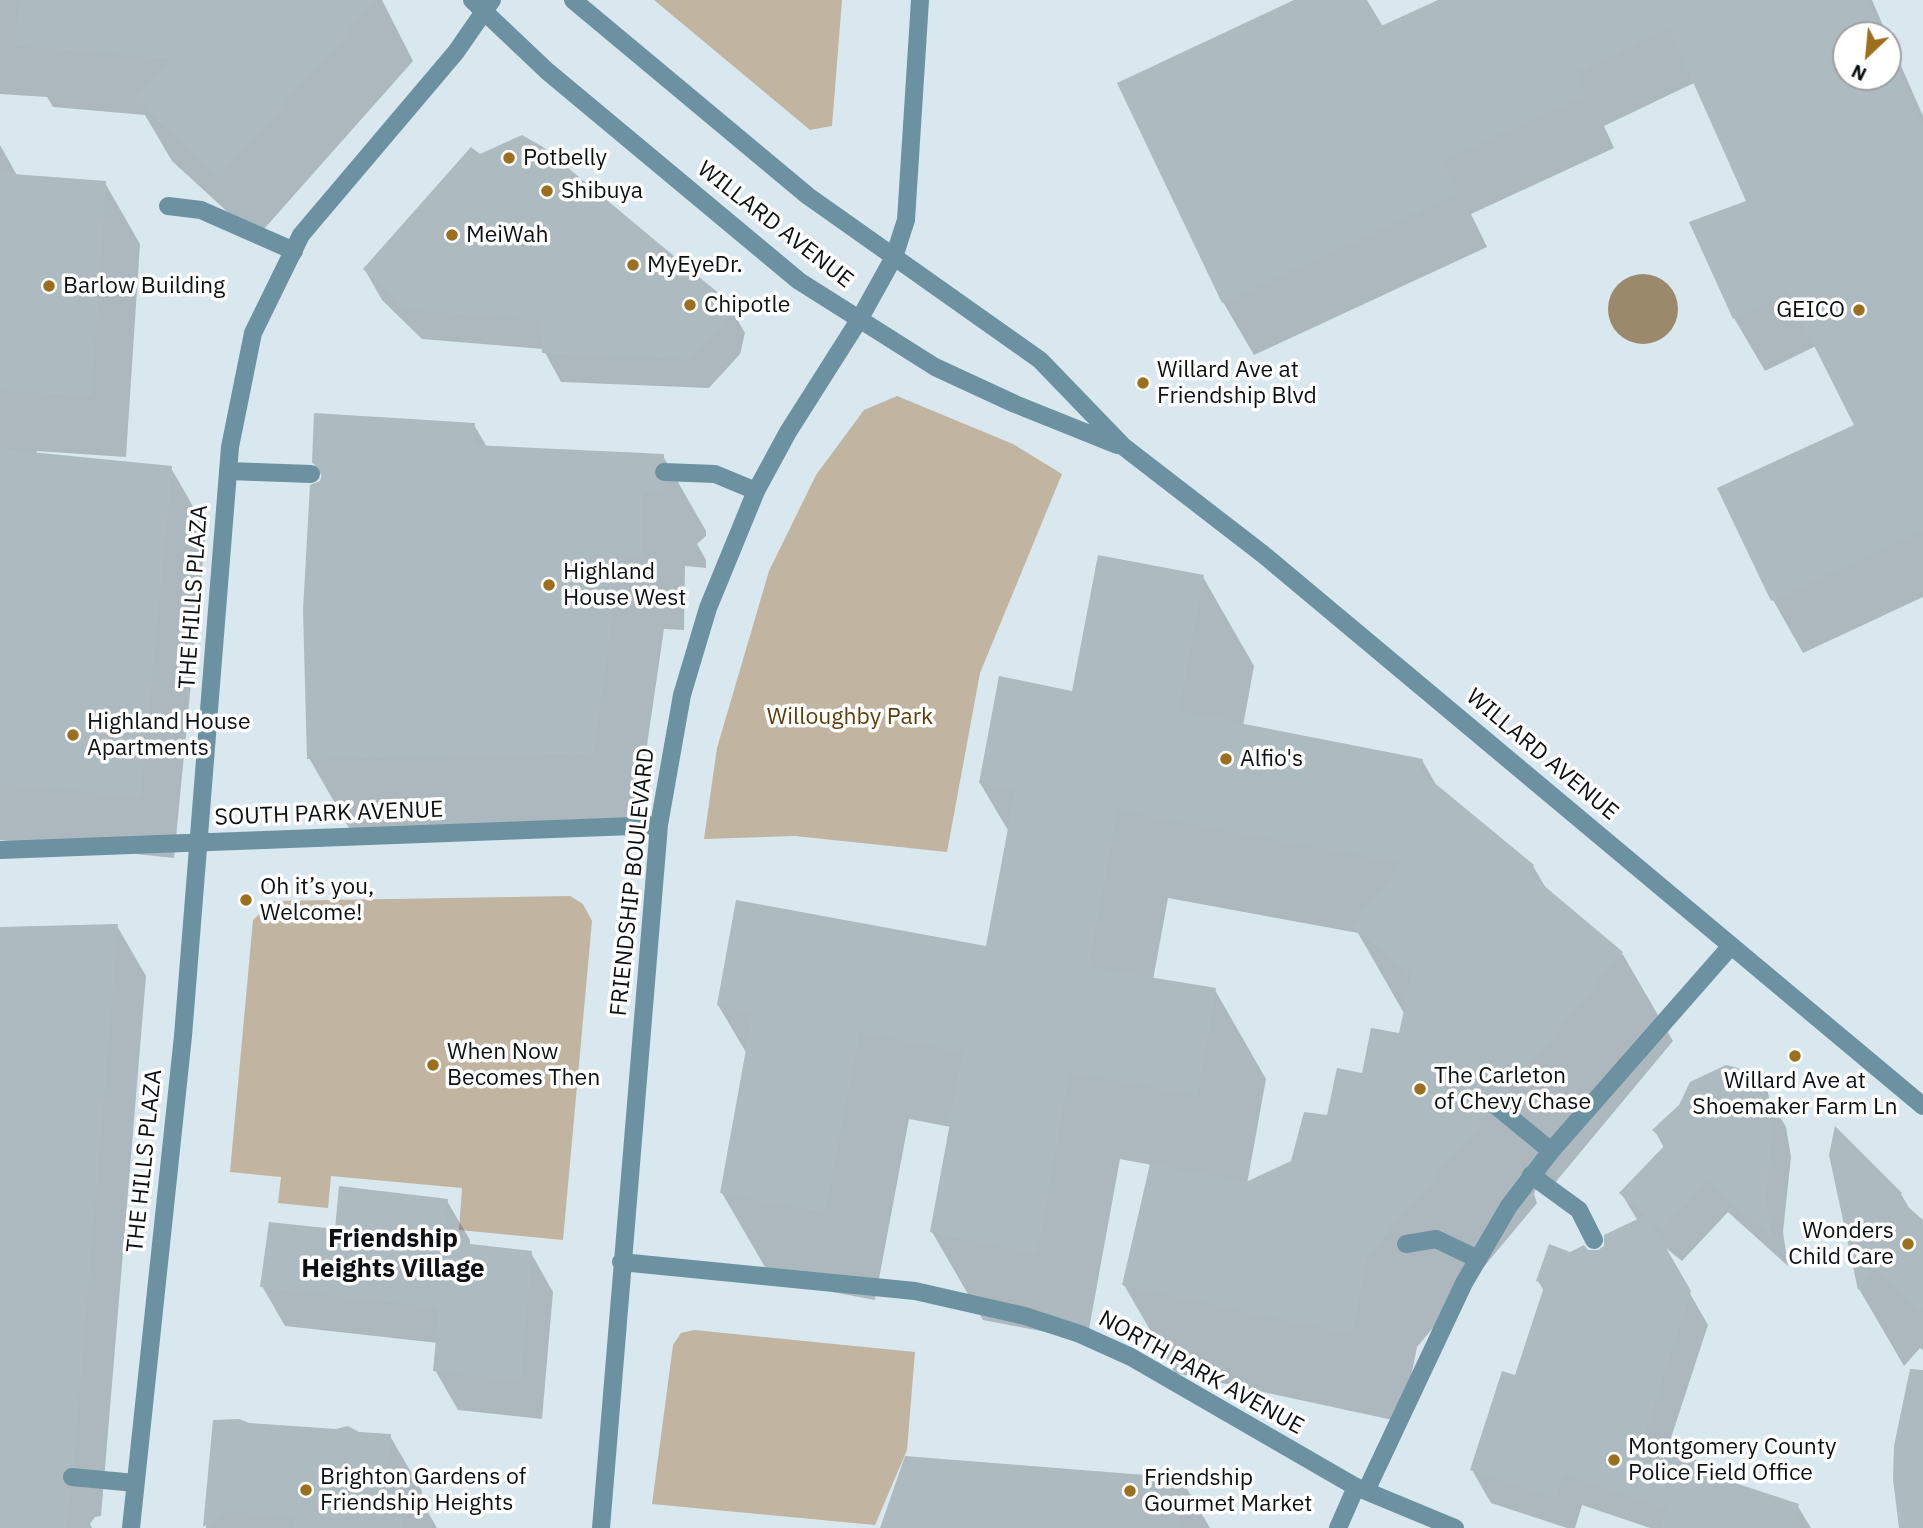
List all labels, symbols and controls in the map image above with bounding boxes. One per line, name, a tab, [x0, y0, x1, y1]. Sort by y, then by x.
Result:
north arrow	[1832, 21, 1902, 91]
text: N	[1847, 59, 1870, 87]
place label: Potbelly	[523, 144, 607, 172]
marker: Potbelly	[501, 150, 517, 166]
street label: WILLARD AVENUE	[692, 156, 858, 294]
place label: Shibuya	[561, 177, 643, 205]
marker: Shibuya	[539, 183, 555, 199]
place label: MeiWah	[466, 221, 549, 249]
marker: MeiWah	[444, 227, 460, 243]
place label: MyEyeDr.	[647, 251, 743, 279]
marker: MyEyeDr.	[625, 257, 641, 273]
place label: Barlow Building	[63, 272, 225, 300]
marker: Barlow Building	[41, 278, 57, 294]
place label: Chipotle	[704, 291, 790, 319]
place label: GEICO	[1776, 296, 1845, 324]
marker: Chipotle	[682, 297, 698, 313]
marker: GEICO	[1851, 302, 1867, 318]
place label: Willard Ave at Friendship Blvd	[1157, 356, 1317, 410]
marker: Willard Ave at Friendship Blvd	[1135, 375, 1151, 391]
street label: THE HILLS PLAZA	[174, 504, 214, 690]
place label: Highland House West	[563, 558, 686, 612]
marker: Highland House West	[541, 577, 557, 593]
street label: WILLARD AVENUE	[1460, 683, 1624, 827]
park label: Willoughby Park	[767, 703, 933, 731]
place label: Highland House Apartments	[87, 708, 251, 762]
marker: Highland House Apartments	[65, 727, 81, 743]
place label: Alfio's	[1240, 745, 1303, 773]
street label: FRIENDSHIP BOULEVARD	[605, 746, 661, 1018]
marker: Alfio's	[1218, 751, 1234, 767]
street label: SOUTH PARK AVENUE	[214, 796, 444, 832]
place label: Oh it’s you, Welcome!	[260, 873, 374, 927]
marker: Oh it’s you, Welcome!	[238, 892, 254, 908]
place label: When Now Becomes Then	[447, 1038, 600, 1092]
marker: Willard Ave at Shoemaker Farm Ln	[1787, 1048, 1803, 1064]
marker: When Now Becomes Then	[425, 1057, 441, 1073]
place label: The Carleton of Chevy Chase	[1434, 1062, 1591, 1116]
place label: Willard Ave at Shoemaker Farm Ln	[1692, 1067, 1898, 1121]
street label: THE HILLS PLAZA	[122, 1068, 168, 1254]
marker: The Carleton of Chevy Chase	[1412, 1081, 1428, 1097]
place label: Wonders Child Care	[1788, 1217, 1894, 1271]
district label: Friendship Heights Village	[301, 1223, 485, 1284]
marker: Wonders Child Care	[1900, 1236, 1916, 1252]
street label: NORTH PARK AVENUE	[1094, 1305, 1308, 1441]
place label: Montgomery County Police Field Office	[1628, 1433, 1836, 1487]
marker: Montgomery County Police Field Office	[1606, 1452, 1622, 1468]
place label: Brighton Gardens of Friendship Heights	[320, 1463, 526, 1517]
place label: Friendship Gourmet Market	[1144, 1464, 1312, 1518]
marker: Brighton Gardens of Friendship Heights	[298, 1482, 314, 1498]
marker: Friendship Gourmet Market	[1122, 1483, 1138, 1499]

